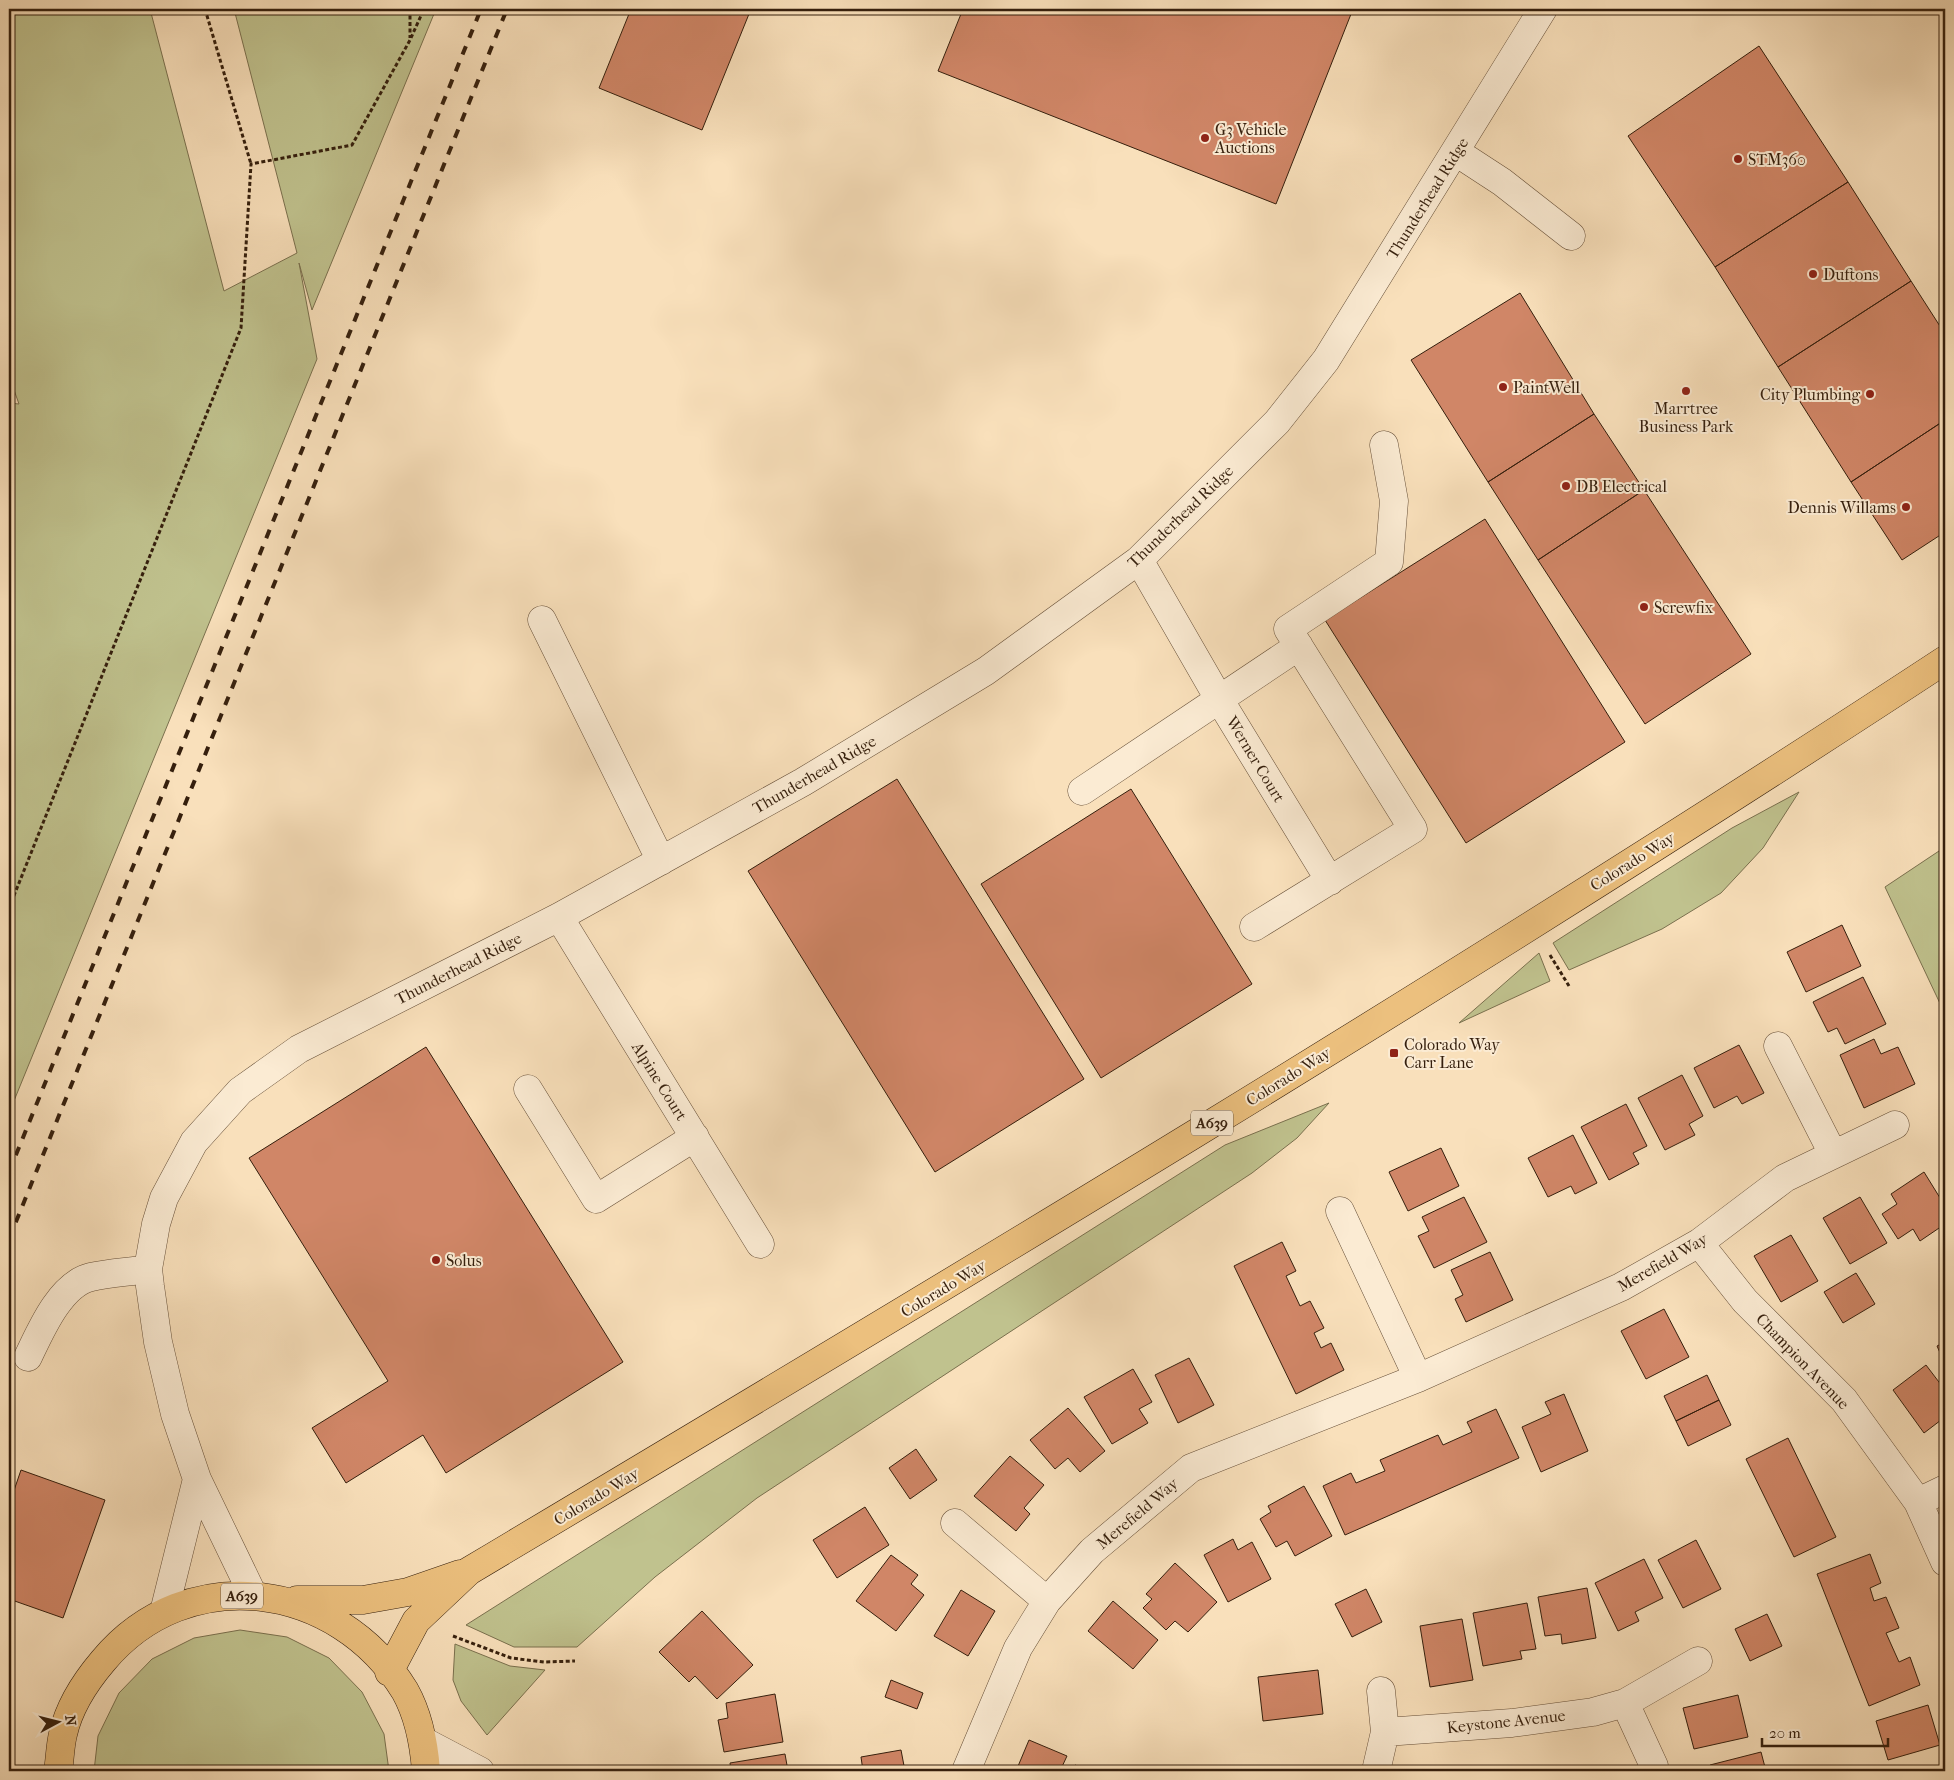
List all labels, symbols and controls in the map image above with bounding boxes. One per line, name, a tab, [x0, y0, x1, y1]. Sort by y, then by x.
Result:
place label: G3 Vehicle Auctions	[1214, 120, 1287, 157]
marker: G3 Vehicle Auctions	[1199, 132, 1211, 144]
street label: Thunderhead Ridge	[1382, 134, 1472, 262]
place label: STM360	[1748, 150, 1806, 169]
marker: STM360	[1732, 153, 1744, 165]
place label: Duftons	[1823, 265, 1879, 284]
marker: Duftons	[1807, 268, 1819, 280]
place label: PaintWell	[1513, 378, 1581, 397]
marker: PaintWell	[1497, 381, 1509, 393]
marker: Marrtree Business Park	[1680, 385, 1692, 397]
place label: City Plumbing	[1760, 385, 1860, 404]
marker: City Plumbing	[1864, 388, 1876, 400]
place label: Marrtree Business Park	[1639, 399, 1734, 436]
street label: Thunderhead Ridge	[1124, 461, 1237, 572]
place label: DB Electrical	[1576, 477, 1667, 496]
marker: DB Electrical	[1560, 480, 1572, 492]
place label: Dennis Willams	[1787, 498, 1896, 517]
marker: Dennis Willams	[1900, 501, 1912, 513]
place label: Screwfix	[1654, 598, 1714, 617]
marker: Screwfix	[1638, 601, 1650, 613]
street label: Werner Court	[1222, 712, 1289, 806]
street label: Thunderhead Ridge	[749, 731, 879, 817]
street label: Colorado Way	[1587, 828, 1678, 895]
street label: Thunderhead Ridge	[392, 928, 525, 1009]
place label: Colorado Way Carr Lane	[1404, 1035, 1500, 1072]
street label: Alpine Court	[627, 1038, 691, 1124]
street label: Colorado Way	[1243, 1043, 1334, 1110]
marker: Colorado Way Carr Lane	[1388, 1047, 1400, 1059]
road number: A639	[1191, 1110, 1233, 1136]
street label: Merefield Way	[1614, 1229, 1711, 1296]
place label: Solus	[446, 1251, 482, 1270]
marker: Solus	[430, 1254, 442, 1266]
street label: Colorado Way	[897, 1255, 990, 1321]
street label: Champion Avenue	[1752, 1309, 1853, 1413]
street label: Colorado Way	[550, 1463, 643, 1529]
street label: Merefield Way	[1093, 1473, 1182, 1553]
road number: A639	[221, 1584, 263, 1608]
north arrow	[32, 1698, 82, 1748]
street label: Keystone Avenue	[1446, 1706, 1566, 1737]
text: N	[61, 1714, 80, 1727]
scale bar	[1762, 1715, 1888, 1747]
text: 20 m	[1769, 1724, 1801, 1742]

